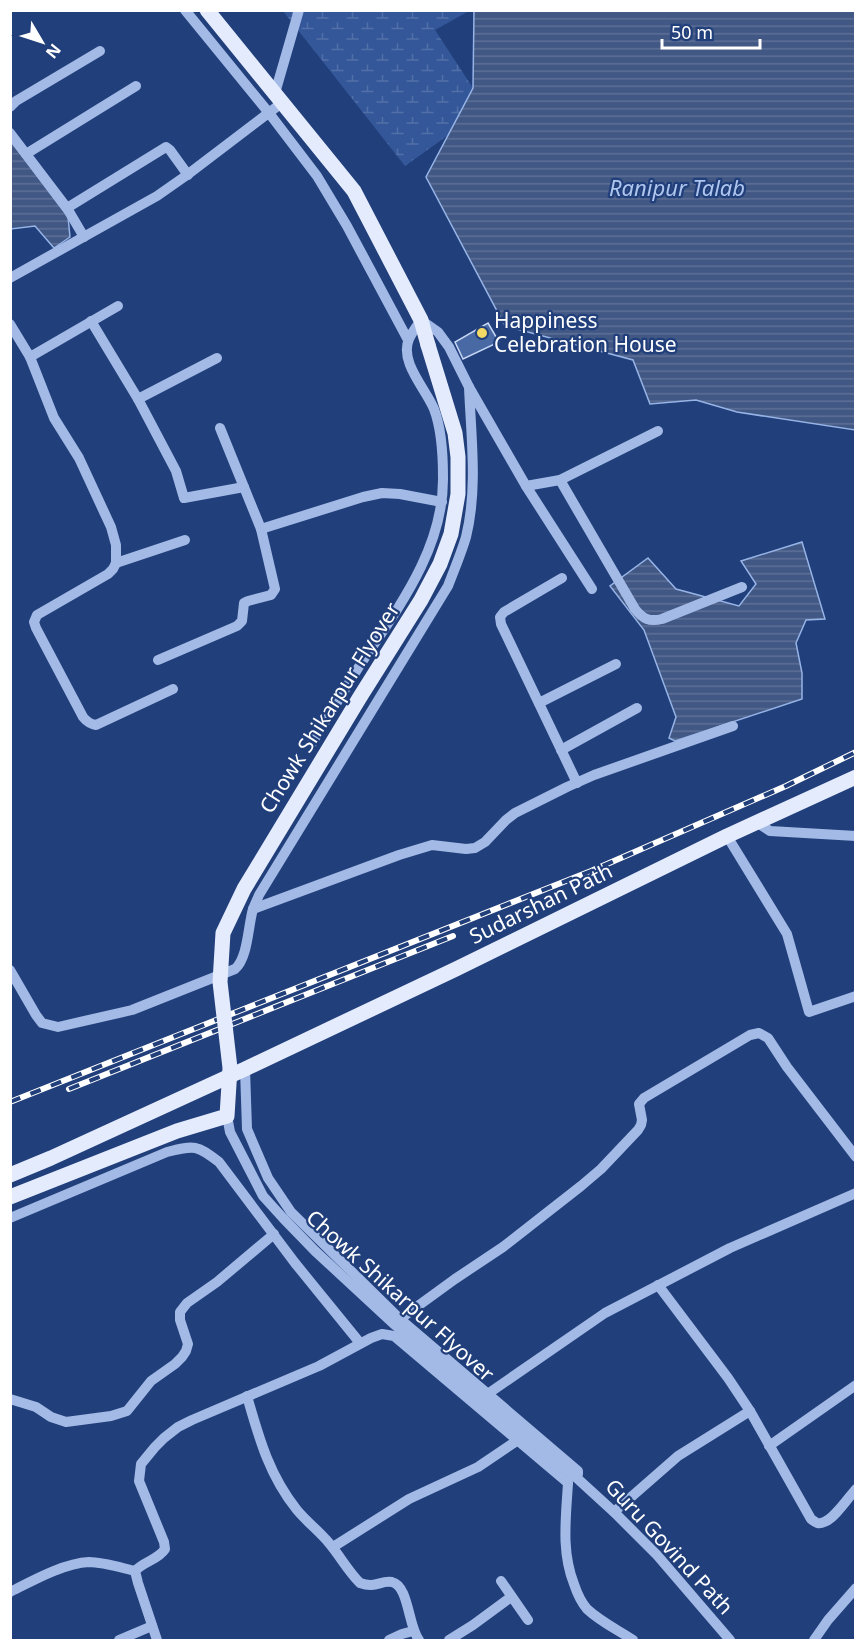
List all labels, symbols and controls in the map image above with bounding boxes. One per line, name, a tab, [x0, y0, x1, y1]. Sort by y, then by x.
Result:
north arrow	[12, 12, 72, 72]
scale bar	[662, 12, 760, 50]
text: 50 m	[671, 20, 713, 44]
text: N	[41, 39, 66, 63]
water label: Ranipur Talab	[609, 172, 745, 202]
place label: Happiness Celebration House	[494, 306, 677, 358]
marker: Happiness Celebration House	[475, 326, 489, 340]
street label: Chowk Shikarpur Flyover	[253, 596, 406, 818]
street label: Sudarshan Path	[464, 856, 617, 950]
street label: Chowk Shikarpur Flyover	[301, 1203, 501, 1387]
street label: Guru Govind Path	[600, 1473, 740, 1620]

